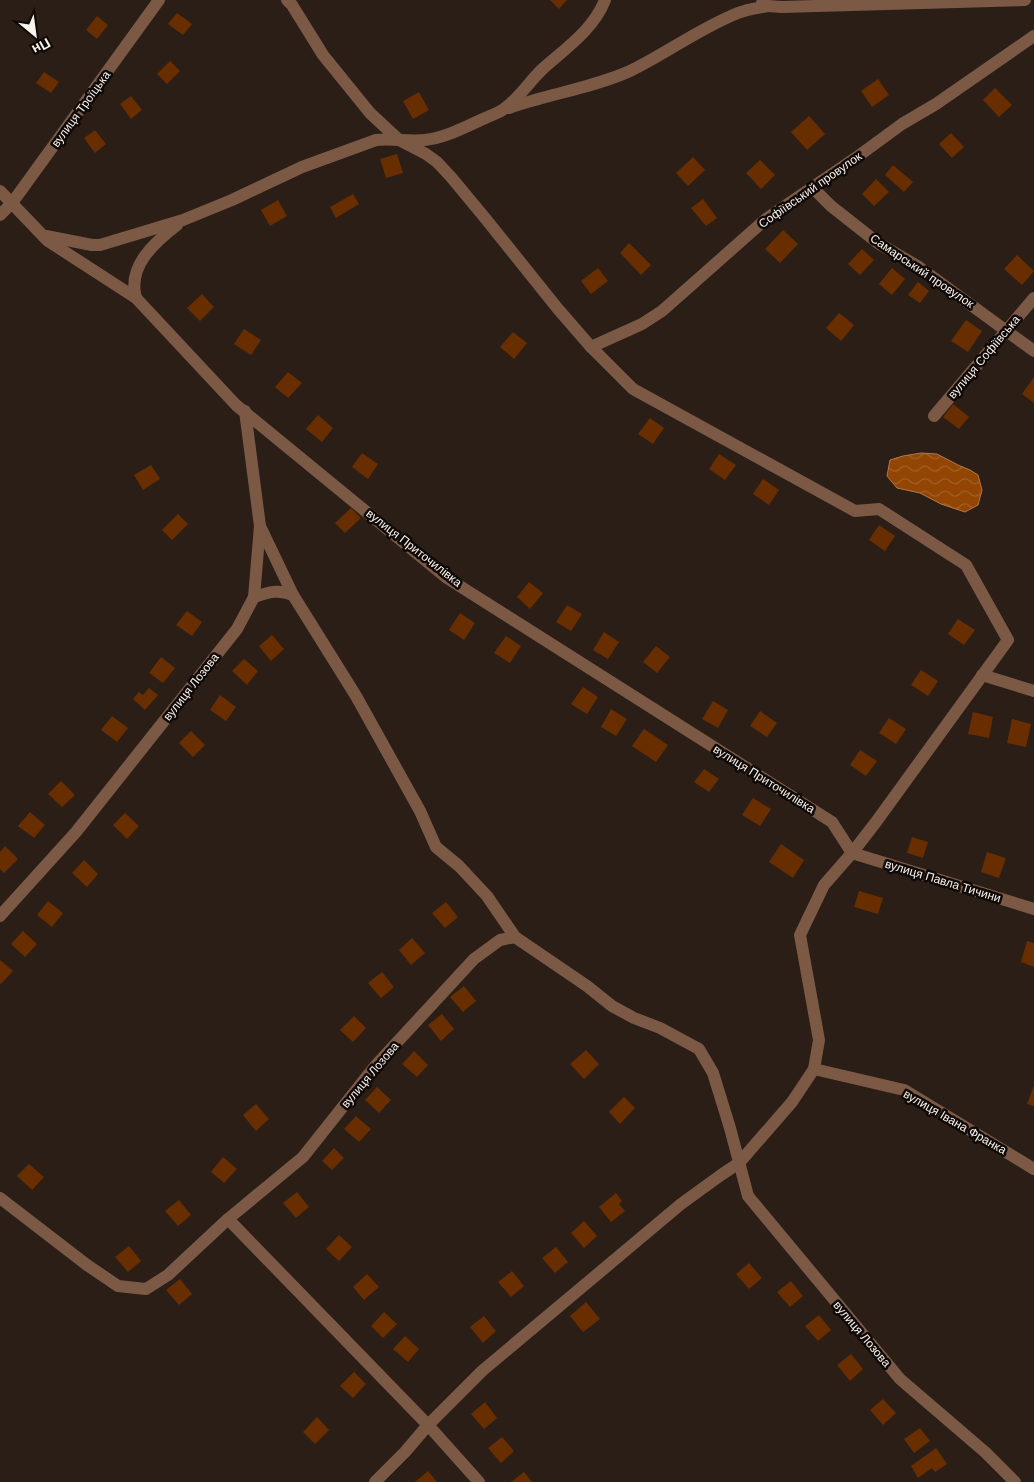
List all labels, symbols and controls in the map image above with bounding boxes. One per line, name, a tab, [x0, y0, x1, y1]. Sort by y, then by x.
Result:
north arrow	[10, 10, 60, 60]
text: Пн	[29, 35, 53, 58]
street label: вулиця Троїцька	[49, 68, 114, 150]
street label: Софіївський провулок	[756, 149, 865, 231]
street label: Самарський провулок	[867, 231, 977, 311]
street label: вулиця Софіївська	[945, 312, 1023, 401]
street label: вулиця Приточилівка	[364, 506, 465, 590]
street label: вулиця Лозова	[160, 650, 222, 723]
street label: вулиця Приточилівка	[711, 742, 818, 816]
street label: вулиця Павла Тичини	[883, 857, 1003, 905]
street label: вулиця Лозова	[338, 1039, 402, 1111]
street label: вулиця Івана Франка	[901, 1087, 1009, 1157]
street label: вулиця Лозова	[830, 1298, 894, 1370]

